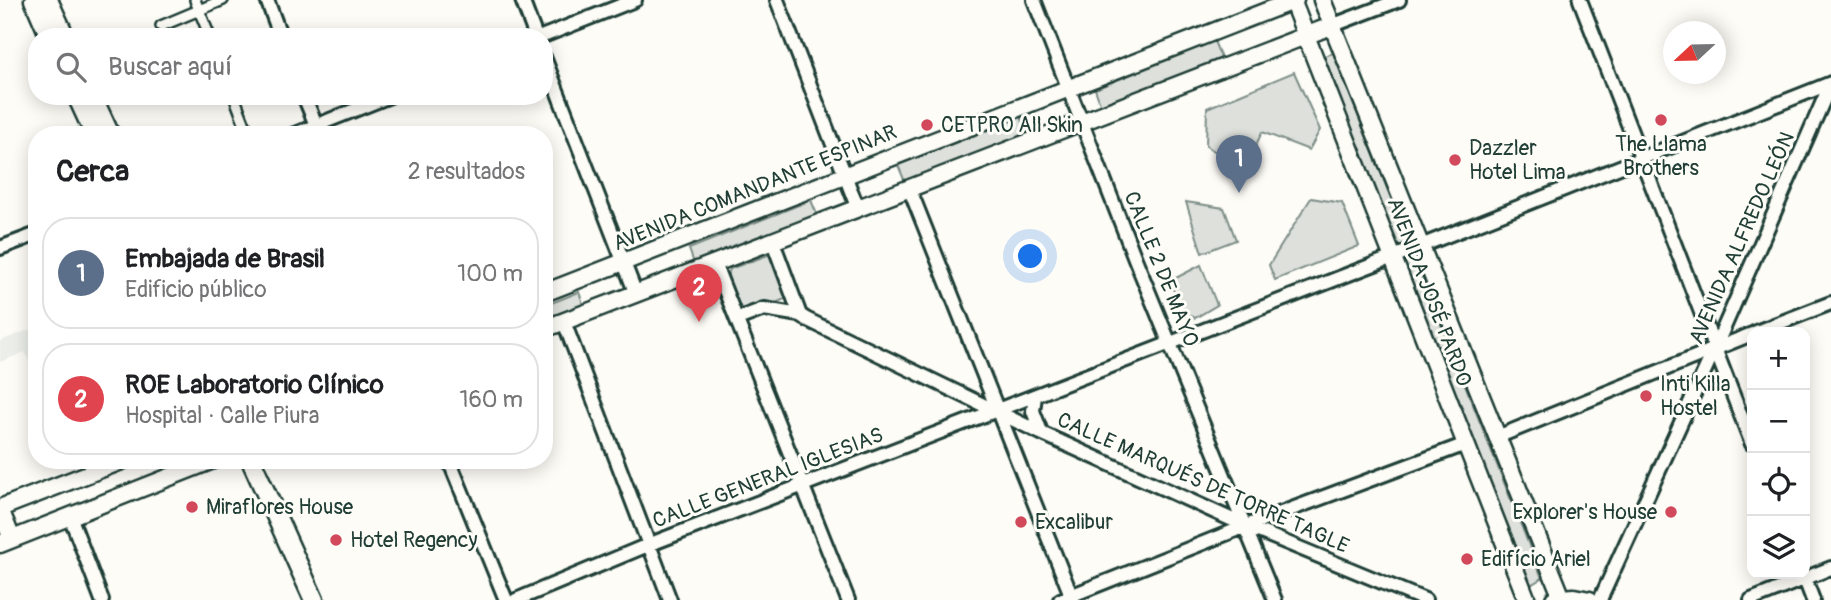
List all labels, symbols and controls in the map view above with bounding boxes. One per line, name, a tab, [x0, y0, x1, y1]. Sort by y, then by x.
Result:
north arrow	[1663, 21, 1726, 84]
search box	[28, 28, 553, 105]
icon: search	[52, 48, 90, 86]
text: Buscar aquí	[108, 51, 232, 83]
place label: CETPRO All Skin	[941, 112, 1083, 139]
marker: The Llama Brothers	[1653, 112, 1669, 128]
marker: CETPRO All Skin	[919, 117, 935, 133]
street label: AVENIDA COMANDANTE ESPINAR	[609, 119, 901, 257]
street label: AVENIDA ALFREDO LEÓN	[1682, 127, 1801, 348]
place label: The Llama Brothers	[1615, 131, 1707, 182]
pin: 1	[1216, 135, 1262, 193]
place label: Dazzler Hotel Lima	[1469, 135, 1565, 186]
marker: Dazzler Hotel Lima	[1447, 152, 1463, 168]
text: Cerca	[56, 153, 129, 190]
text: 2 resultados	[408, 157, 525, 186]
street label: CALLE 2 DE MAYO	[1118, 187, 1204, 351]
street label: AVENIDA JOSÉ PARDO	[1381, 194, 1477, 390]
your location	[1013, 239, 1047, 273]
text: Embajada de Brasil	[125, 243, 325, 275]
text: 1	[77, 259, 86, 288]
text: 100 m	[457, 259, 523, 288]
pin: 2	[676, 264, 722, 322]
text: Edificio público	[125, 275, 267, 304]
map controls	[1747, 327, 1810, 579]
button: +	[1747, 327, 1810, 390]
text: ROE Laboratorio Clínico	[125, 369, 384, 401]
place label: Inti Killa Hostel	[1660, 371, 1731, 422]
text: 2	[75, 385, 87, 414]
text: 160 m	[459, 385, 523, 414]
marker: Inti Killa Hostel	[1638, 388, 1654, 404]
button: −	[1747, 390, 1810, 453]
text: Hospital · Calle Piura	[125, 401, 319, 430]
street label: CALLE MARQUÉS DE TORRE TAGLE	[1053, 406, 1353, 560]
street label: CALLE GENERAL IGLESIAS	[649, 422, 887, 534]
button: locate	[1747, 453, 1810, 516]
place label: Miraflores House	[206, 494, 354, 521]
marker: Miraflores House	[184, 499, 200, 515]
place label: Explorer's House	[1513, 499, 1658, 526]
marker: Explorer's House	[1663, 504, 1679, 520]
place label: Excalibur	[1035, 509, 1113, 536]
marker: Excalibur	[1013, 514, 1029, 530]
button: layers	[1747, 516, 1810, 579]
place label: Hotel Regency	[350, 527, 478, 554]
marker: Hotel Regency	[328, 532, 344, 548]
place label: Edifício Ariel	[1481, 546, 1591, 573]
marker: Edifício Ariel	[1459, 551, 1475, 567]

